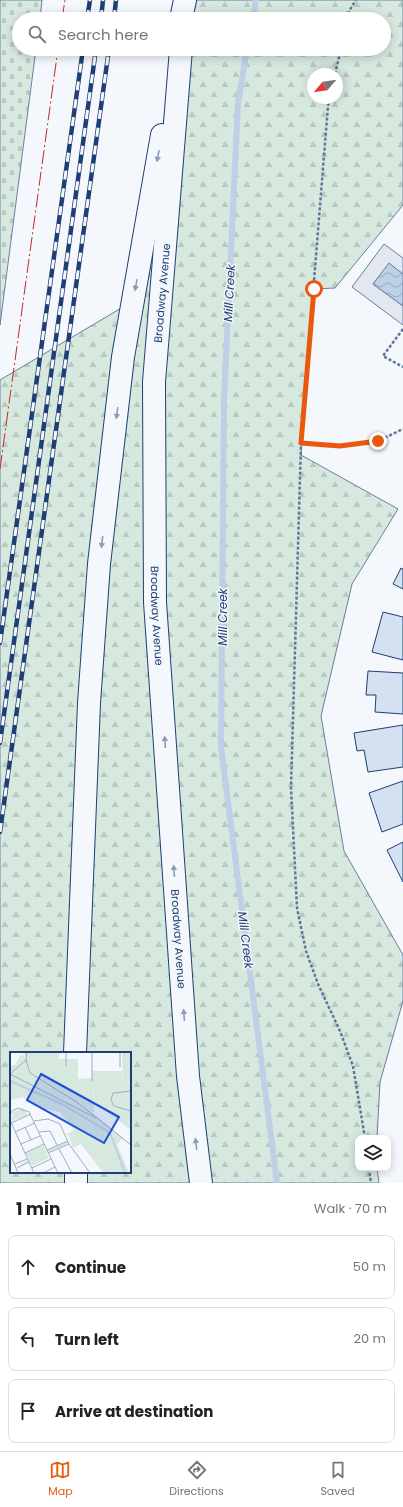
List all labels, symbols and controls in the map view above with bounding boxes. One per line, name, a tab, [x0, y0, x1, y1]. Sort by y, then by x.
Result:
search box	[12, 12, 391, 56]
icon: search	[26, 23, 48, 45]
text: Search here	[58, 24, 148, 45]
north arrow	[307, 68, 343, 104]
one-way arrow	[155, 150, 161, 163]
street label: Broadway Avenue	[150, 242, 174, 343]
water label: Mill Creek	[219, 263, 239, 322]
one-way arrow	[133, 278, 139, 291]
route start	[305, 280, 323, 298]
one-way arrow	[113, 407, 120, 419]
route end	[369, 432, 387, 450]
one-way arrow	[99, 536, 105, 548]
street label: Broadway Avenue	[147, 566, 167, 666]
water label: Mill Creek	[214, 587, 231, 646]
one-way arrow	[161, 736, 168, 748]
one-way arrow	[170, 865, 177, 877]
street label: Broadway Avenue	[167, 889, 190, 990]
water label: Mill Creek	[234, 910, 258, 970]
one-way arrow	[181, 1009, 188, 1021]
inset map	[10, 1052, 131, 1173]
map controls	[355, 1135, 391, 1171]
button: layers	[355, 1135, 391, 1171]
one-way arrow	[193, 1138, 199, 1150]
text: 1 min	[16, 1197, 60, 1221]
text: Walk · 70 m	[314, 1199, 387, 1218]
icon: ahead	[17, 1256, 39, 1278]
text: Continue	[55, 1257, 126, 1278]
text: 50 m	[353, 1257, 386, 1276]
icon: left	[17, 1328, 39, 1350]
text: Turn left	[55, 1329, 119, 1350]
text: 20 m	[353, 1329, 386, 1348]
icon: arrive	[17, 1400, 39, 1422]
text: Arrive at destination	[55, 1401, 213, 1422]
tab: Map	[48, 1459, 73, 1500]
tab: Directions	[169, 1459, 224, 1500]
tab: Saved	[320, 1459, 355, 1500]

